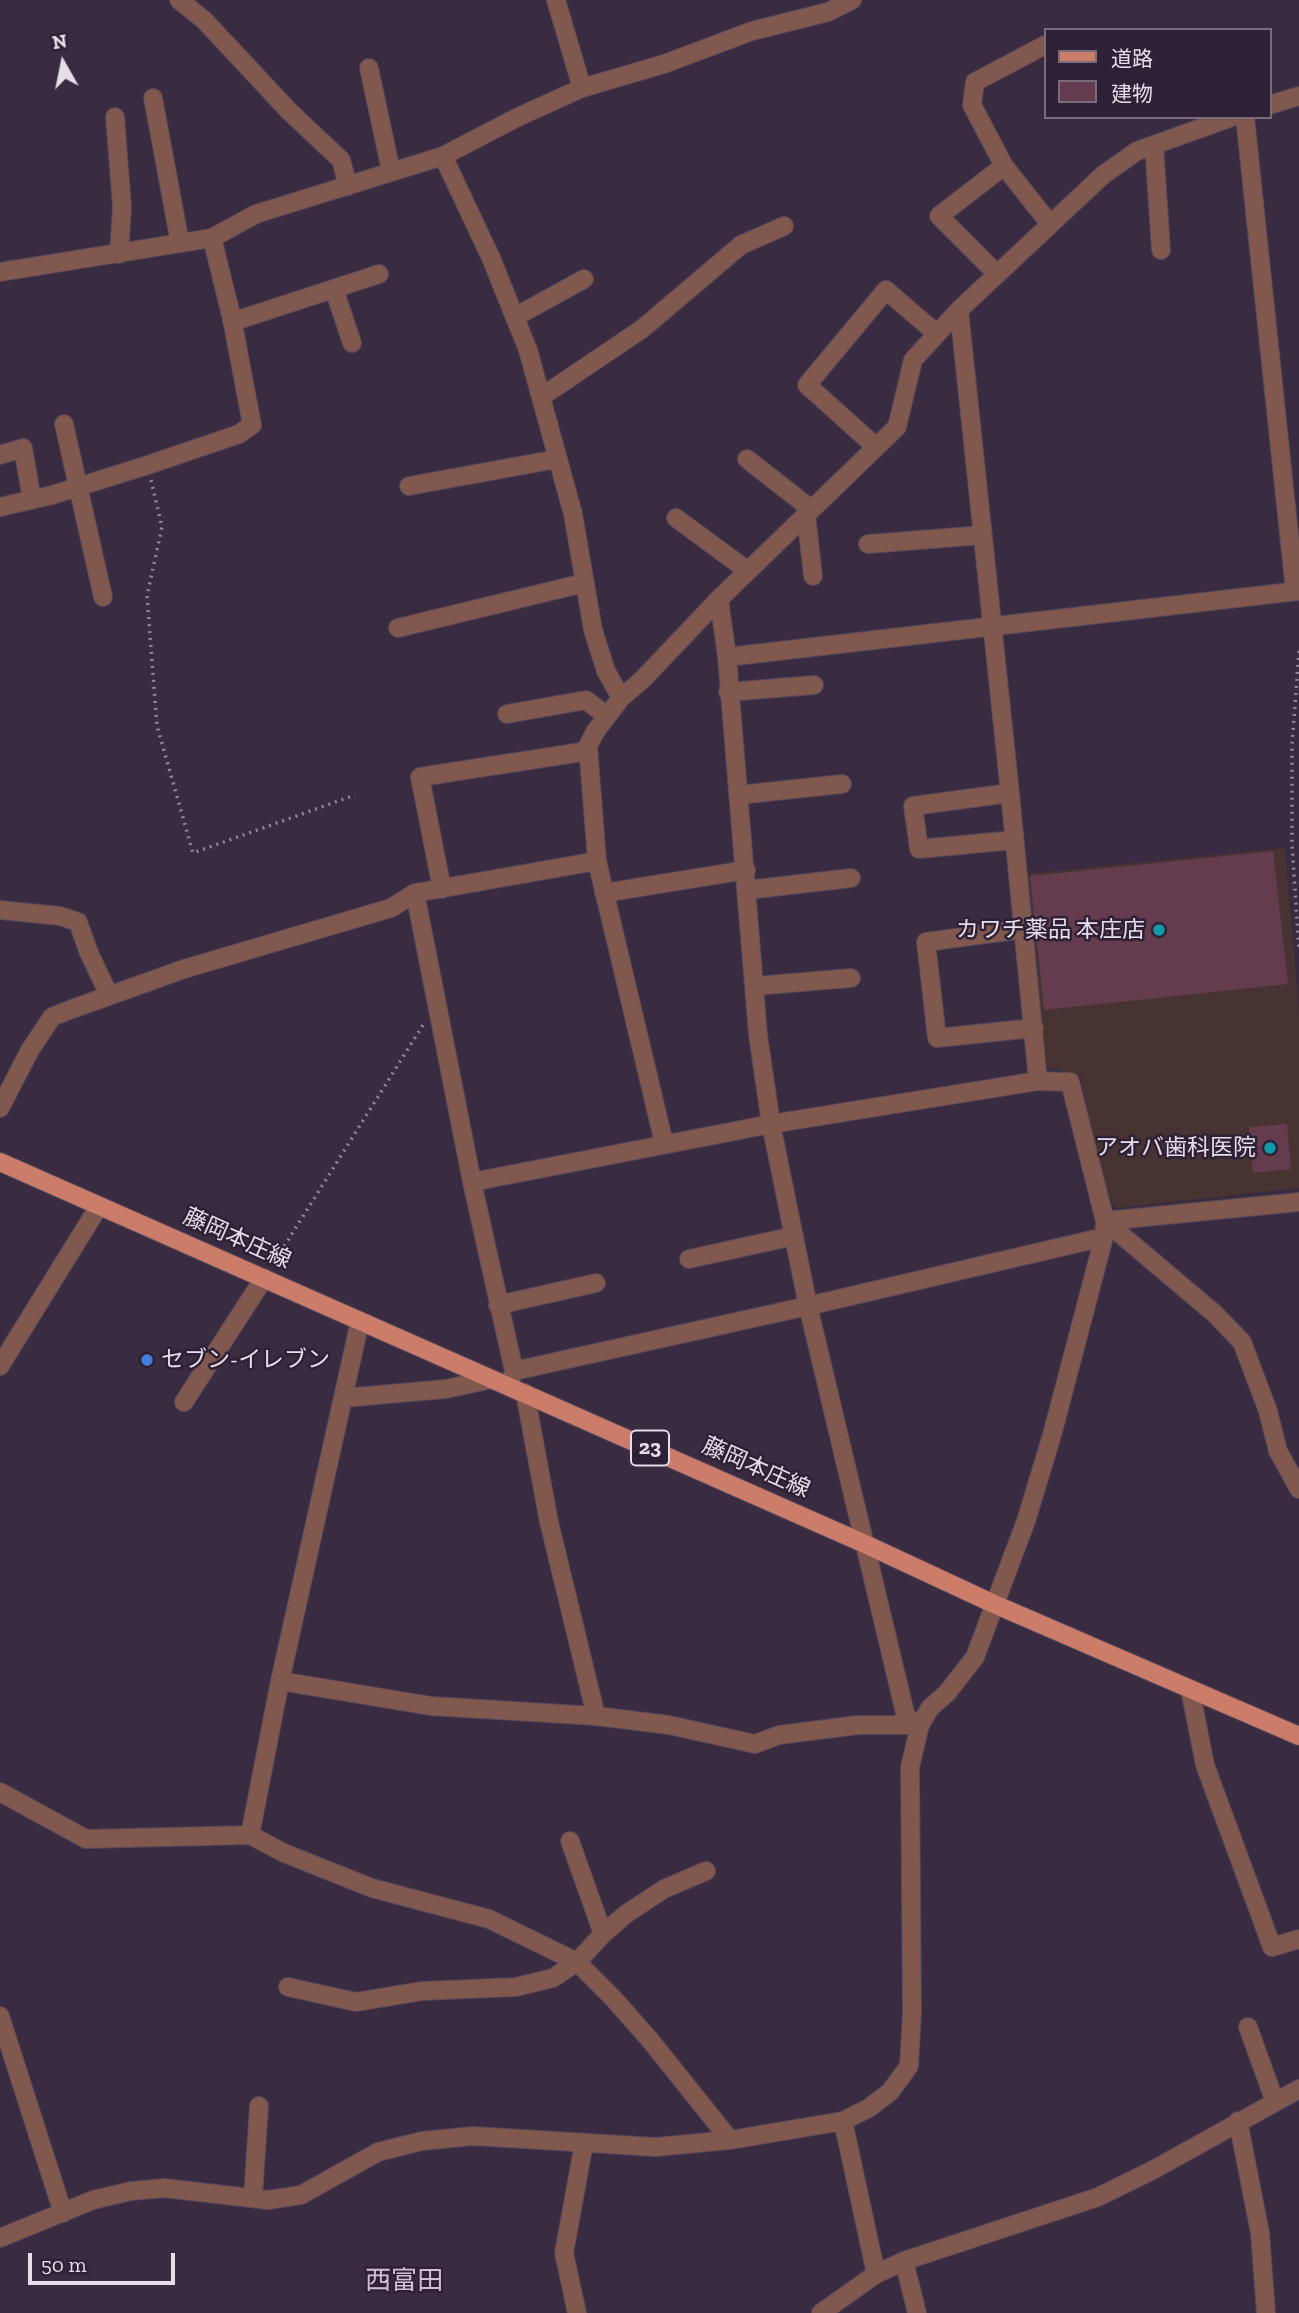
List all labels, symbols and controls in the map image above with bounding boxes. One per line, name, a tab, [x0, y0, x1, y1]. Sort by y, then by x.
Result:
north arrow	[28, 28, 98, 98]
legend	[1044, 28, 1271, 119]
text: N	[51, 29, 69, 54]
text: 道路	[1111, 46, 1153, 71]
text: 建物	[1111, 81, 1153, 106]
place label: カワチ薬品 本庄店	[956, 916, 1145, 944]
marker: カワチ薬品 本庄店	[1151, 922, 1167, 938]
place label: アオバ歯科医院	[1095, 1134, 1256, 1162]
marker: アオバ歯科医院	[1262, 1140, 1278, 1156]
street label: 藤岡本庄線	[179, 1203, 295, 1275]
place label: セブン-イレブン	[161, 1346, 330, 1374]
marker: セブン-イレブン	[139, 1352, 155, 1368]
road number: 23	[631, 1430, 669, 1466]
street label: 藤岡本庄線	[698, 1432, 814, 1504]
scale bar	[32, 2240, 178, 2284]
text: 50 m	[41, 2252, 87, 2277]
district label: 西富田	[365, 2266, 443, 2298]

